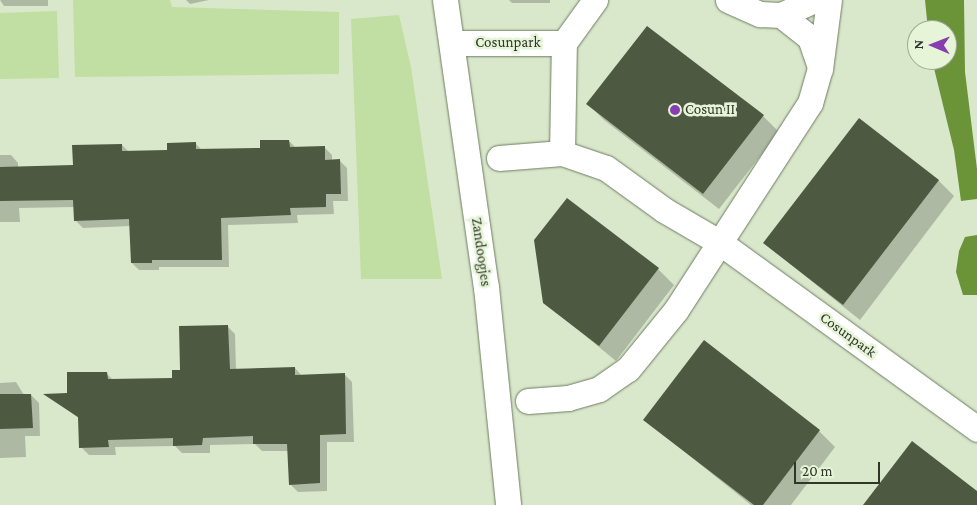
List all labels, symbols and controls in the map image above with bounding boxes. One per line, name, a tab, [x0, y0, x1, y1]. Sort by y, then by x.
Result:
north arrow	[907, 20, 957, 70]
street label: Cosunpark	[475, 34, 541, 52]
text: N	[910, 40, 926, 50]
place label: Cosun II	[685, 101, 735, 119]
marker: Cosun II	[669, 104, 681, 116]
street label: Zandoogjes	[467, 217, 495, 287]
street label: Cosunpark	[816, 309, 880, 361]
scale bar	[797, 452, 883, 484]
text: 20 m	[802, 463, 833, 479]

